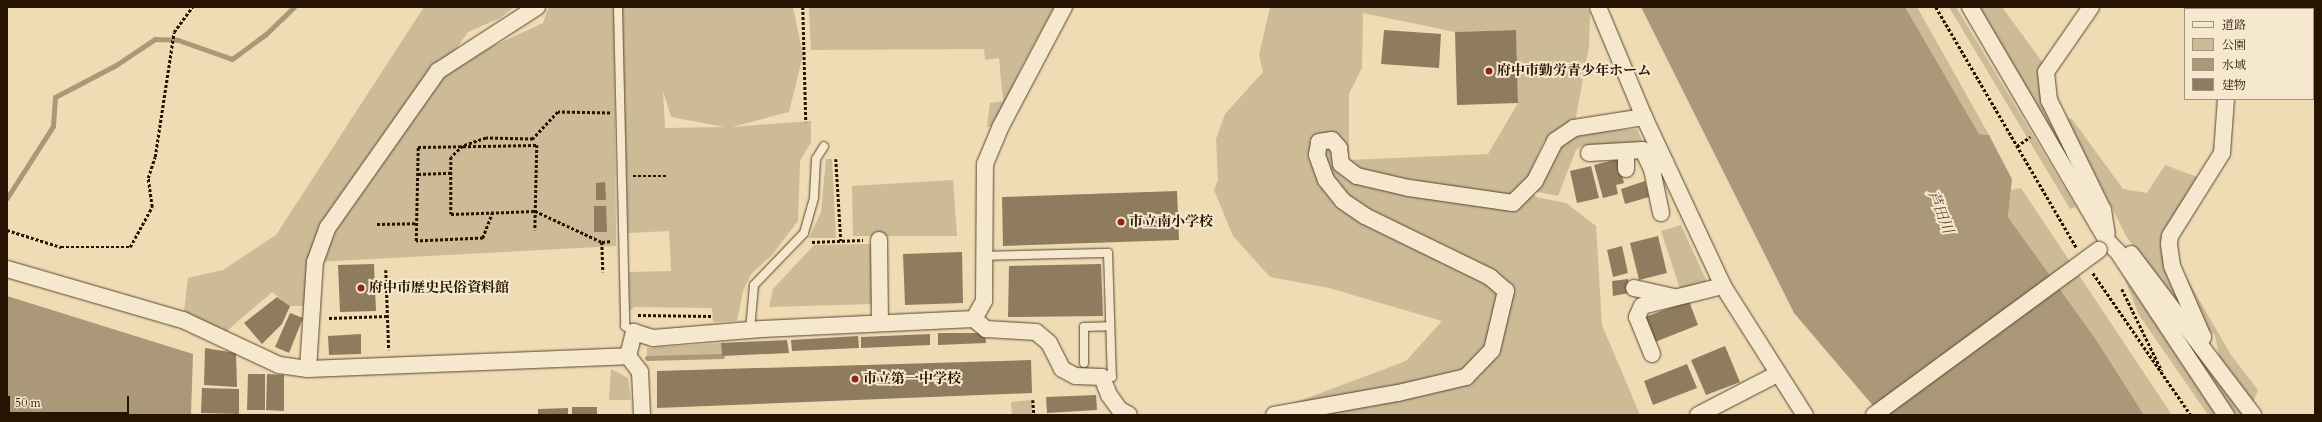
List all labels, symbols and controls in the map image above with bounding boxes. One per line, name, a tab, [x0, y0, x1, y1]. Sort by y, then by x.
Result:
legend	[2184, 8, 2314, 100]
text: 道路	[2222, 17, 2246, 33]
text: 公園	[2222, 37, 2246, 53]
text: 水域	[2222, 57, 2246, 73]
place label: 府中市勤労青少年ホーム	[1497, 63, 1651, 79]
marker: 府中市勤労青少年ホーム	[1484, 66, 1494, 76]
text: 建物	[2222, 77, 2246, 93]
water label: 芦田川	[1923, 188, 1957, 236]
place label: 市立南小学校	[1129, 214, 1213, 230]
marker: 市立南小学校	[1116, 217, 1126, 227]
place label: 府中市歴史民俗資料館	[369, 280, 509, 296]
marker: 府中市歴史民俗資料館	[356, 283, 366, 293]
place label: 市立第一中学校	[863, 371, 961, 387]
marker: 市立第一中学校	[850, 374, 860, 384]
scale bar	[10, 388, 131, 414]
text: 50 m	[15, 395, 41, 411]

